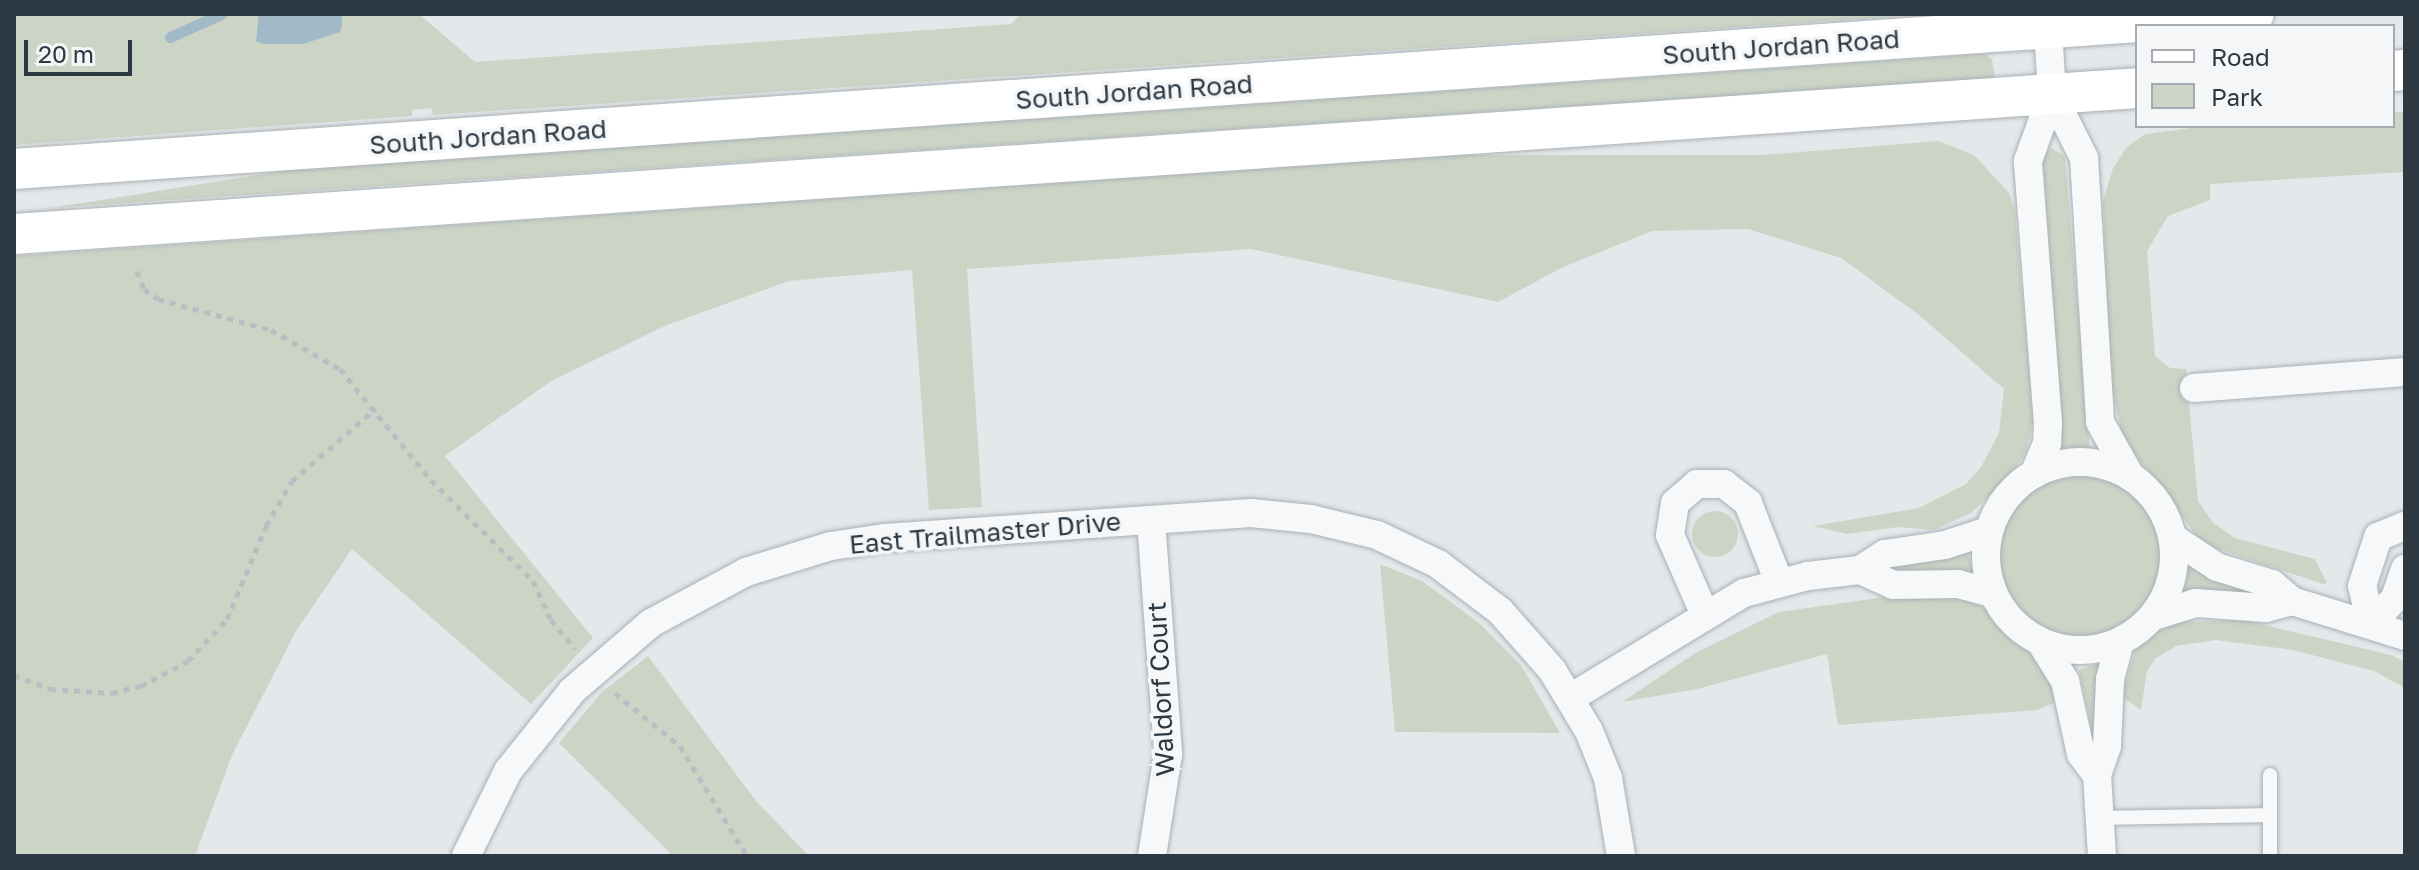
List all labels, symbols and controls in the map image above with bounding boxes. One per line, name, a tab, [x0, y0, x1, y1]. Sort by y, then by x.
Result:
street label: South Jordan Road	[1661, 23, 1901, 71]
scale bar	[28, 24, 136, 74]
legend	[2135, 24, 2395, 128]
text: 20 m	[38, 39, 94, 68]
text: Road	[2211, 42, 2270, 71]
street label: South Jordan Road	[1014, 68, 1254, 116]
text: Park	[2211, 82, 2263, 111]
street label: South Jordan Road	[368, 113, 608, 161]
street label: East Trailmaster Drive	[848, 506, 1122, 560]
street label: Waldorf Court	[1141, 601, 1181, 777]

